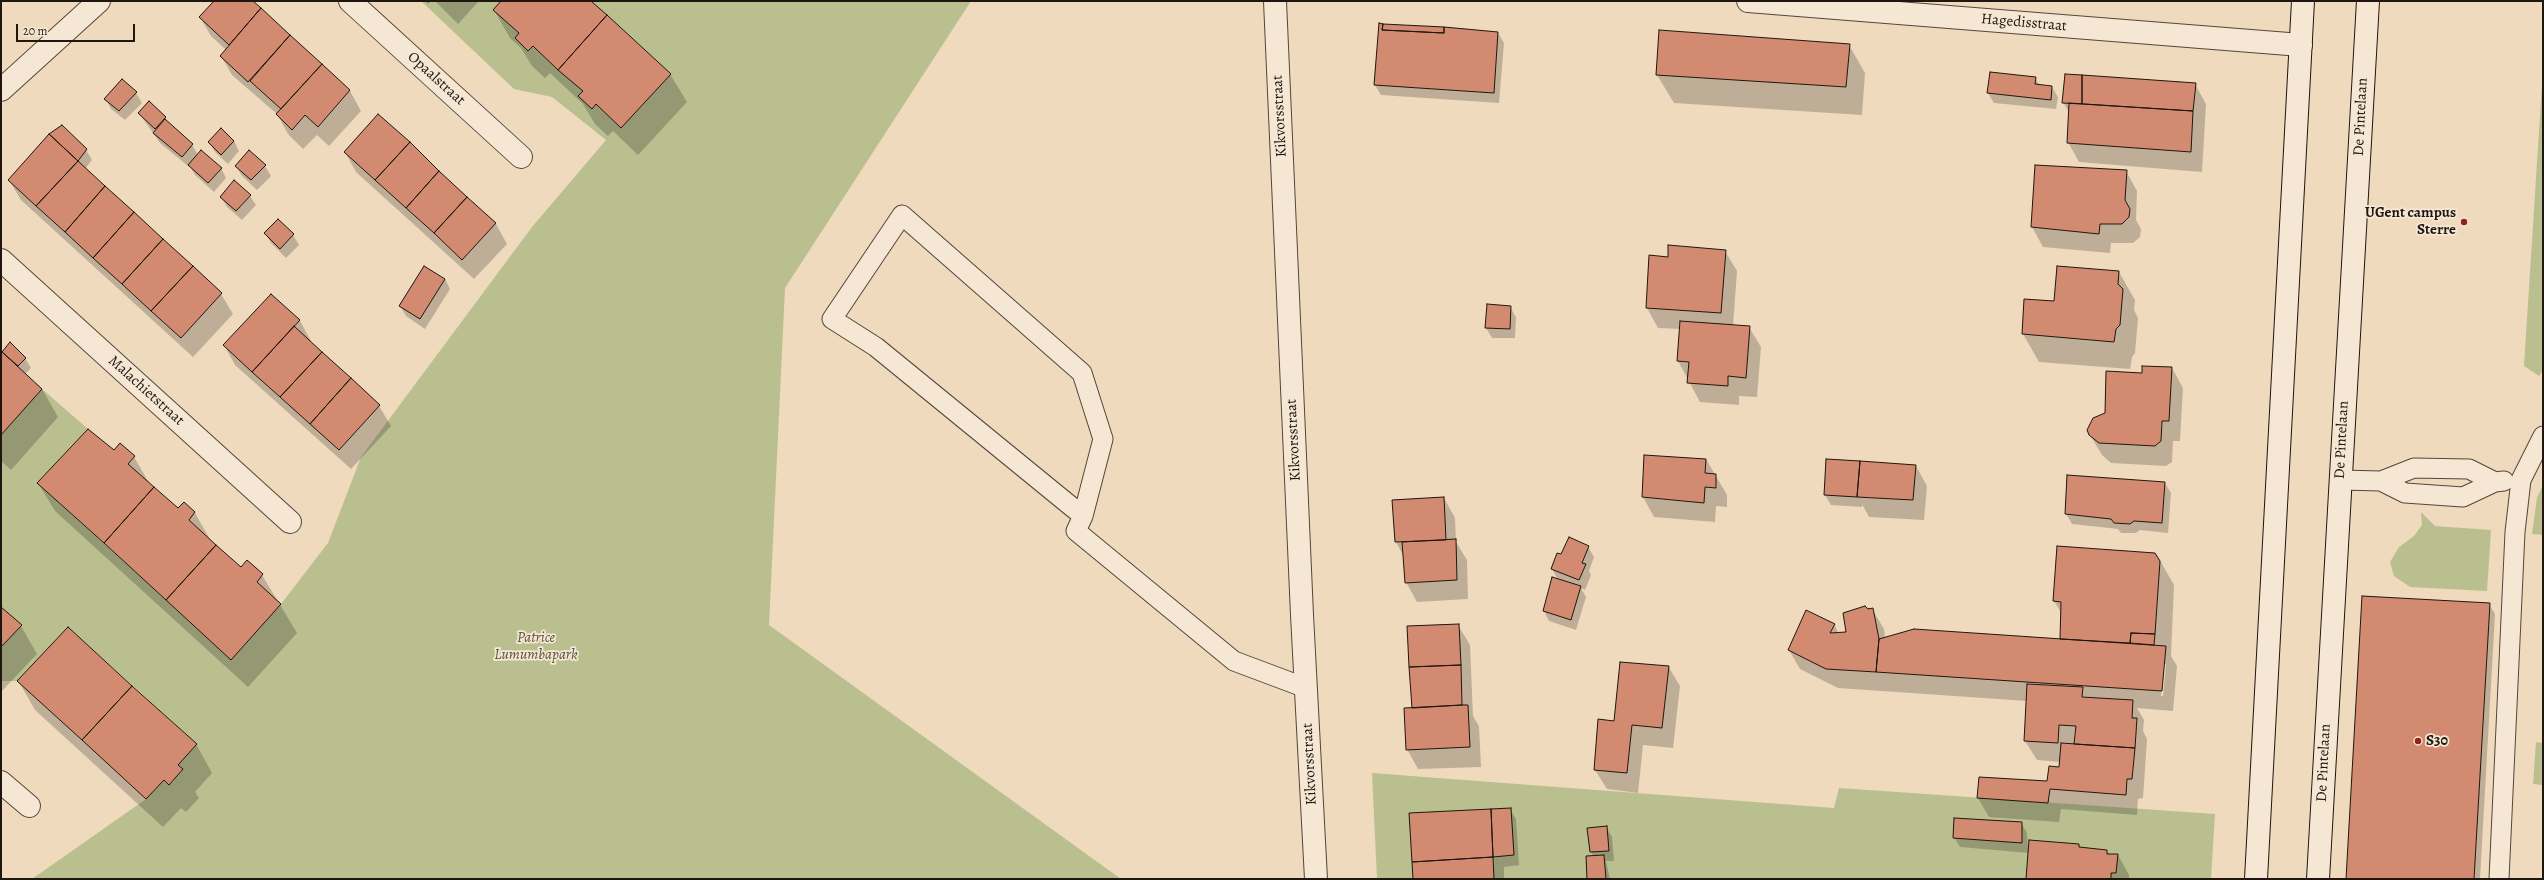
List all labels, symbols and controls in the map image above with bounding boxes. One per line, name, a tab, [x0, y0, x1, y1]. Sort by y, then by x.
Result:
street label: Hagedisstraat	[1980, 10, 2068, 36]
scale bar	[18, 16, 137, 42]
text: 20 m	[23, 23, 47, 39]
street label: Opaalstraat	[403, 48, 469, 110]
street label: Kikvorsstraat	[1269, 74, 1291, 158]
street label: De Pintelaan	[2350, 77, 2372, 157]
place label: UGent campus Sterre	[2365, 204, 2456, 239]
marker: UGent campus Sterre	[2459, 217, 2469, 227]
street label: Malachietstraat	[104, 352, 188, 430]
street label: Kikvorsstraat	[1283, 398, 1305, 482]
street label: De Pintelaan	[2331, 400, 2353, 480]
park label: Patrice Lumumbapark	[494, 629, 578, 664]
street label: Kikvorsstraat	[1299, 722, 1321, 806]
street label: De Pintelaan	[2313, 723, 2335, 803]
place label: S30	[2426, 732, 2448, 750]
marker: S30	[2413, 736, 2423, 746]

